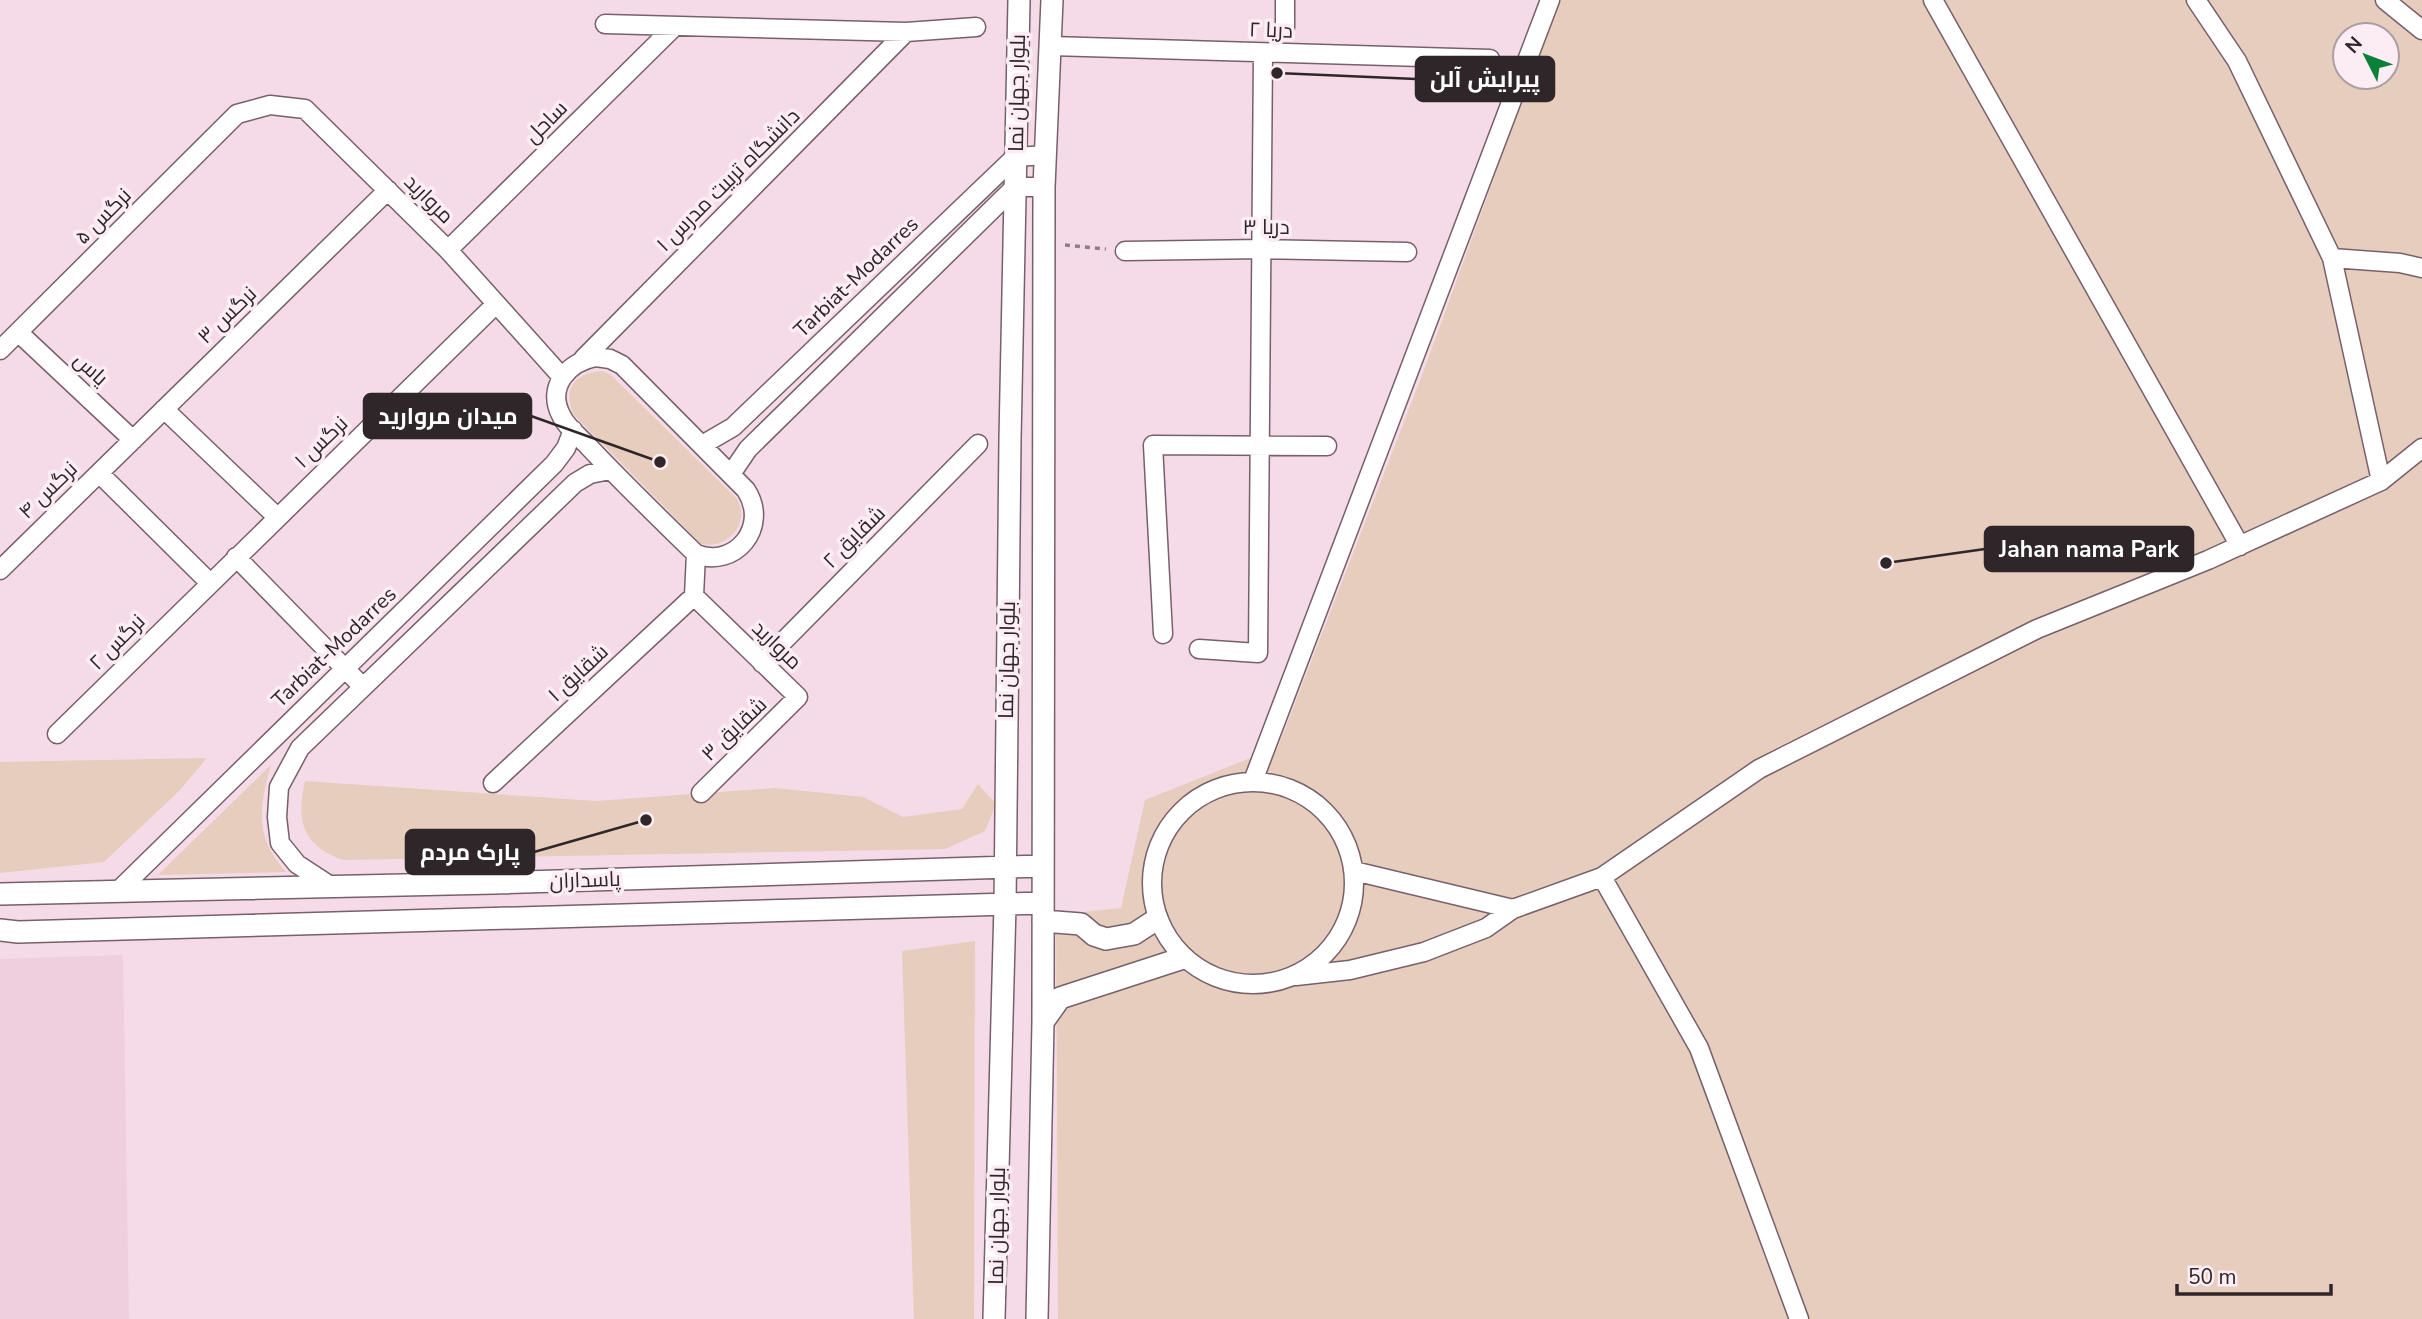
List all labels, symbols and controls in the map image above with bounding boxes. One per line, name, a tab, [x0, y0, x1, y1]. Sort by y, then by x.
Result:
street label: دریا ۲	[1249, 15, 1293, 45]
north arrow	[2331, 21, 2401, 91]
text: N	[2340, 31, 2369, 59]
street label: بلوار جهان نما	[1002, 34, 1032, 152]
callout: پیرایش آلن	[1416, 57, 1554, 101]
text: پیرایش آلن	[1430, 64, 1540, 95]
street label: ساحل	[518, 94, 574, 150]
street label: ۱ دانشگاه تربیت مدرس	[650, 102, 806, 258]
street label: مروارید	[398, 168, 460, 230]
street label: ۵ نرگس	[69, 182, 137, 250]
street label: Tarbiat-Modarres	[788, 210, 924, 344]
street label: دریا ۳	[1242, 213, 1290, 241]
street label: نرگس ۳	[191, 280, 263, 350]
street label: یاس	[68, 346, 114, 392]
callout: میدان مروارید	[364, 394, 531, 438]
text: میدان مروارید	[378, 401, 518, 432]
street label: نرگس ۱	[288, 410, 354, 474]
street label: نرگس ۴	[13, 455, 83, 525]
street label: شقایق ۲	[817, 500, 891, 574]
callout: Jahan nama Park	[1985, 527, 2193, 571]
text: Jahan nama Park	[1998, 534, 2180, 565]
street label: Tarbiat-Modarres	[266, 580, 402, 714]
street label: بلوار جهان نما	[992, 601, 1022, 719]
street label: نرگس ۲	[83, 608, 151, 676]
street label: مروارید	[746, 614, 808, 676]
street label: شقایق ۱	[542, 638, 614, 708]
street label: شقایق ۳	[695, 691, 773, 767]
callout: پارک مردم	[406, 830, 534, 874]
text: پارک مردم	[420, 837, 520, 868]
street label: پاسداران	[549, 865, 621, 895]
street label: بلوار جهان نما	[982, 1167, 1012, 1285]
scale bar	[2177, 1252, 2331, 1296]
text: 50 m	[2188, 1263, 2237, 1291]

